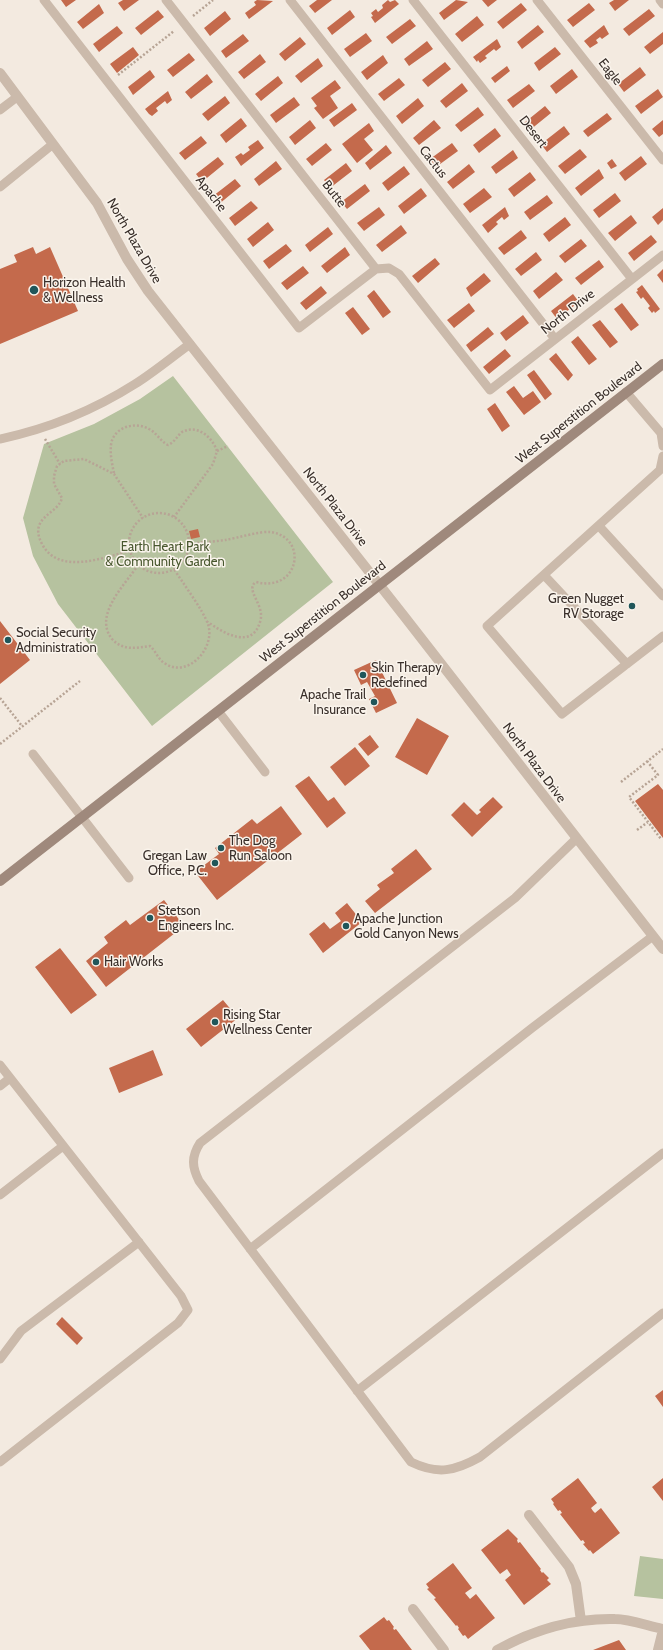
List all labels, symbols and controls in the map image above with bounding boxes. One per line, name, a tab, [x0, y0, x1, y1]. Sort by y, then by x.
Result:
street label: Eagle	[595, 56, 625, 88]
street label: Desert	[516, 113, 550, 151]
street label: Cactus	[416, 143, 450, 181]
street label: Apache	[192, 173, 230, 215]
street label: Butte	[319, 177, 349, 211]
street label: North Plaza Drive	[103, 196, 165, 286]
place label: Horizon Health & Wellness	[43, 275, 126, 306]
marker: Horizon Health & Wellness	[28, 284, 40, 296]
street label: North Drive	[538, 286, 598, 338]
street label: West Superstition Boulevard	[513, 359, 645, 467]
street label: North Plaza Drive	[299, 464, 371, 550]
park label: Earth Heart Park & Community Garden	[105, 539, 225, 570]
street label: West Superstition Boulevard	[257, 558, 389, 666]
place label: Green Nugget RV Storage	[548, 591, 624, 622]
marker: Green Nugget RV Storage	[627, 601, 637, 611]
place label: Social Security Administration	[16, 625, 97, 656]
marker: Social Security Administration	[3, 635, 13, 645]
place label: Skin Therapy Redefined	[371, 660, 442, 691]
marker: Skin Therapy Redefined	[358, 670, 368, 680]
place label: Apache Trail Insurance	[300, 687, 366, 718]
marker: Apache Trail Insurance	[369, 697, 379, 707]
street label: North Plaza Drive	[499, 720, 569, 806]
place label: The Dog Run Saloon	[229, 833, 292, 864]
marker: The Dog Run Saloon	[216, 843, 226, 853]
place label: Gregan Law Office, P.C.	[143, 848, 207, 879]
marker: Gregan Law Office, P.C.	[210, 858, 220, 868]
place label: Stetson Engineers Inc.	[158, 903, 234, 934]
place label: Apache Junction Gold Canyon News	[354, 911, 459, 942]
marker: Stetson Engineers Inc.	[145, 913, 155, 923]
marker: Apache Junction Gold Canyon News	[341, 921, 351, 931]
place label: Hair Works	[104, 954, 163, 970]
marker: Hair Works	[91, 957, 101, 967]
place label: Rising Star Wellness Center	[223, 1007, 312, 1038]
marker: Rising Star Wellness Center	[210, 1017, 220, 1027]

